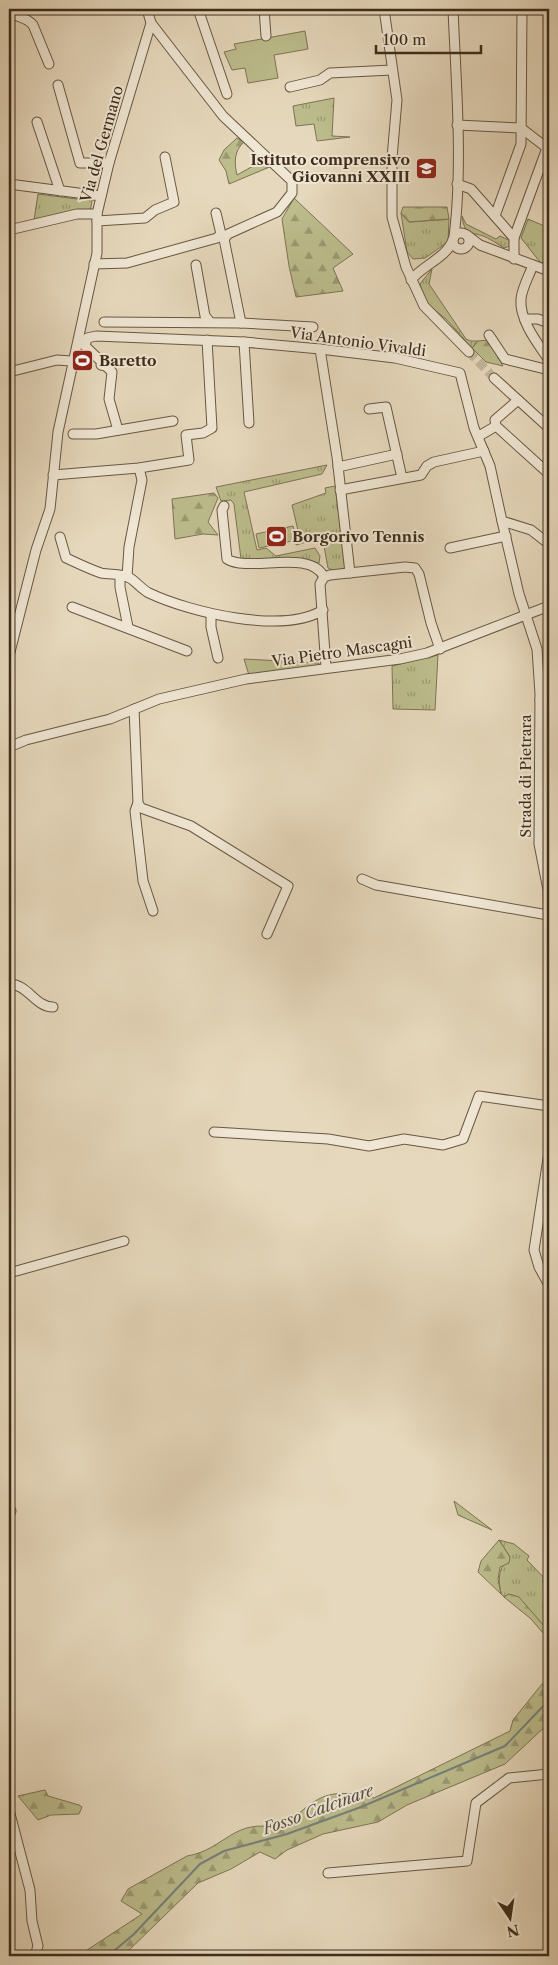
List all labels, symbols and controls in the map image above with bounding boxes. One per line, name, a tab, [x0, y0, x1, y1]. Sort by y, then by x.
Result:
scale bar	[376, 22, 480, 54]
text: 100 m	[383, 30, 426, 49]
street label: Via del Germano	[76, 83, 127, 205]
place label: Istituto comprensivo Giovanni XXIII	[250, 150, 410, 186]
school or university icon: Istituto comprensivo Giovanni XXIII	[414, 157, 438, 181]
street label: Via Antonio Vivaldi	[288, 322, 428, 361]
sports icon: Baretto	[71, 349, 95, 373]
place label: Baretto	[99, 351, 157, 370]
sports icon: Borgorivo Tennis	[264, 525, 288, 549]
place label: Borgorivo Tennis	[292, 527, 425, 546]
street label: Via Pietro Mascagni	[269, 632, 414, 671]
street label: Strada di Pietrara	[516, 714, 535, 838]
water label: Fosso Calcinare	[258, 1779, 377, 1839]
north arrow	[486, 1892, 536, 1942]
text: N	[505, 1921, 521, 1941]

